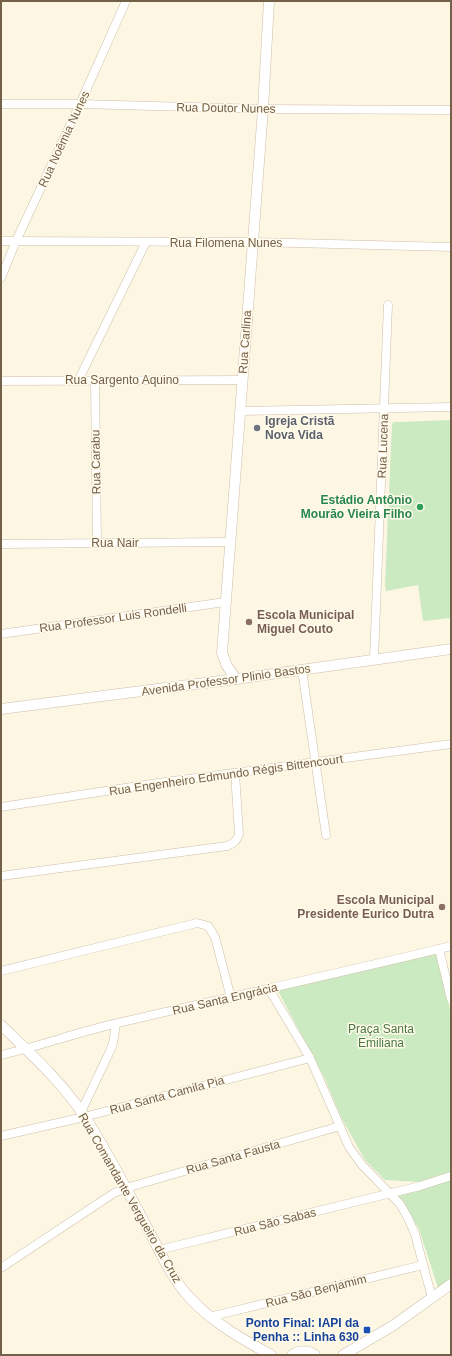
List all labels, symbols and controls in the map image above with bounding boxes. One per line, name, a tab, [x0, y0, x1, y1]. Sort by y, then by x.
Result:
street label: Rua Noêmia Nunes	[36, 89, 92, 189]
street label: Rua Doutor Nunes	[176, 100, 276, 116]
street label: Rua Filomena Nunes	[170, 236, 282, 250]
street label: Rua Carlina	[236, 310, 254, 374]
street label: Rua Sargento Aquino	[65, 373, 179, 387]
street label: Rua Lucena	[375, 413, 391, 479]
place label: Igreja Cristã Nova Vida	[265, 414, 335, 442]
marker: Igreja Cristã Nova Vida	[252, 423, 262, 433]
street label: Rua Carabu	[88, 430, 104, 494]
place label: Estádio Antônio Mourão Vieira Filho	[301, 493, 412, 521]
marker: Estádio Antônio Mourão Vieira Filho	[415, 502, 425, 512]
street label: Rua Nair	[91, 536, 139, 550]
street label: Rua Professor Luis Rondelli	[38, 601, 188, 635]
place label: Escola Municipal Miguel Couto	[257, 608, 354, 636]
marker: Escola Municipal Miguel Couto	[244, 617, 254, 627]
street label: Avenida Professor Plinio Bastos	[141, 661, 311, 699]
street label: Rua Engenheiro Edmundo Régis Bittencourt	[108, 752, 345, 798]
place label: Escola Municipal Presidente Eurico Dutra	[297, 893, 434, 921]
marker: Escola Municipal Presidente Eurico Dutra	[437, 902, 447, 912]
street label: Rua Santa Engrácia	[171, 980, 279, 1018]
park label: Praça Santa Emiliana	[348, 1022, 414, 1050]
street label: Rua Santa Camila Pia	[108, 1073, 226, 1117]
street label: Rua Comandante Vergueiro da Cruz	[75, 1110, 185, 1286]
street label: Rua Santa Fausta	[185, 1137, 282, 1177]
street label: Rua São Sabas	[233, 1205, 317, 1239]
street label: Rua São Benjamim	[264, 1272, 368, 1310]
place label: Ponto Final: IAPI da Penha :: Linha 630	[246, 1316, 359, 1344]
marker: Ponto Final: IAPI da Penha :: Linha 630	[362, 1325, 372, 1335]

